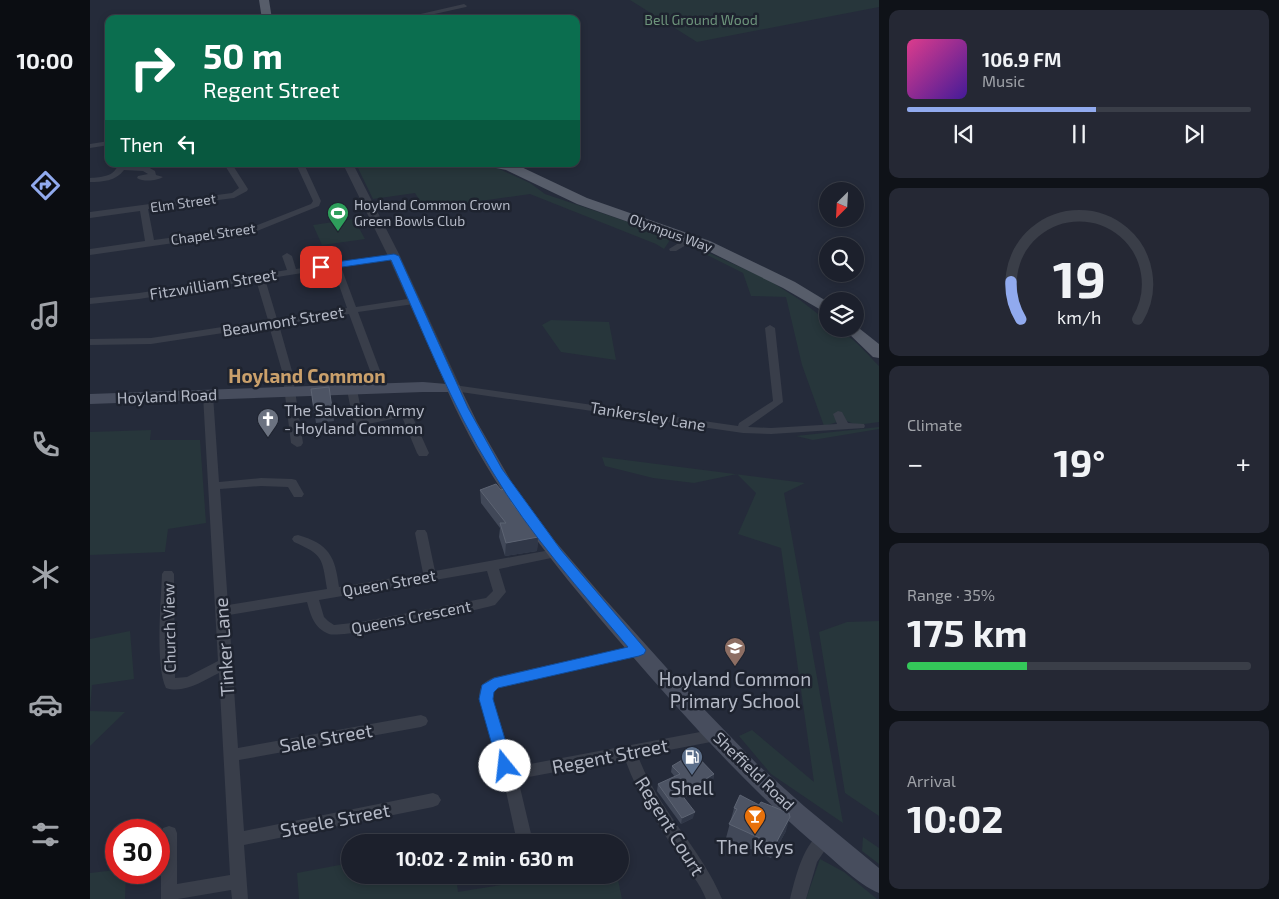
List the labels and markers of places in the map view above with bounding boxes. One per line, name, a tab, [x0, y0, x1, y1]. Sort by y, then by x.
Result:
place label: Hoyland Common Crown Green Bowls Club	[354, 196, 510, 229]
sports icon: Hoyland Common Crown Green Bowls Club	[326, 201, 350, 232]
pin	[300, 246, 342, 288]
place label: The Salvation Army - Hoyland Common	[284, 400, 425, 437]
church icon: The Salvation Army - Hoyland Common	[256, 407, 280, 438]
school or university icon: Hoyland Common Primary School	[723, 636, 747, 667]
place label: Hoyland Common Primary School	[659, 667, 811, 712]
fuel station icon: Shell	[680, 745, 704, 776]
place label: Shell	[670, 776, 714, 799]
bar icon: The Keys	[743, 804, 767, 835]
place label: The Keys	[716, 835, 794, 858]

